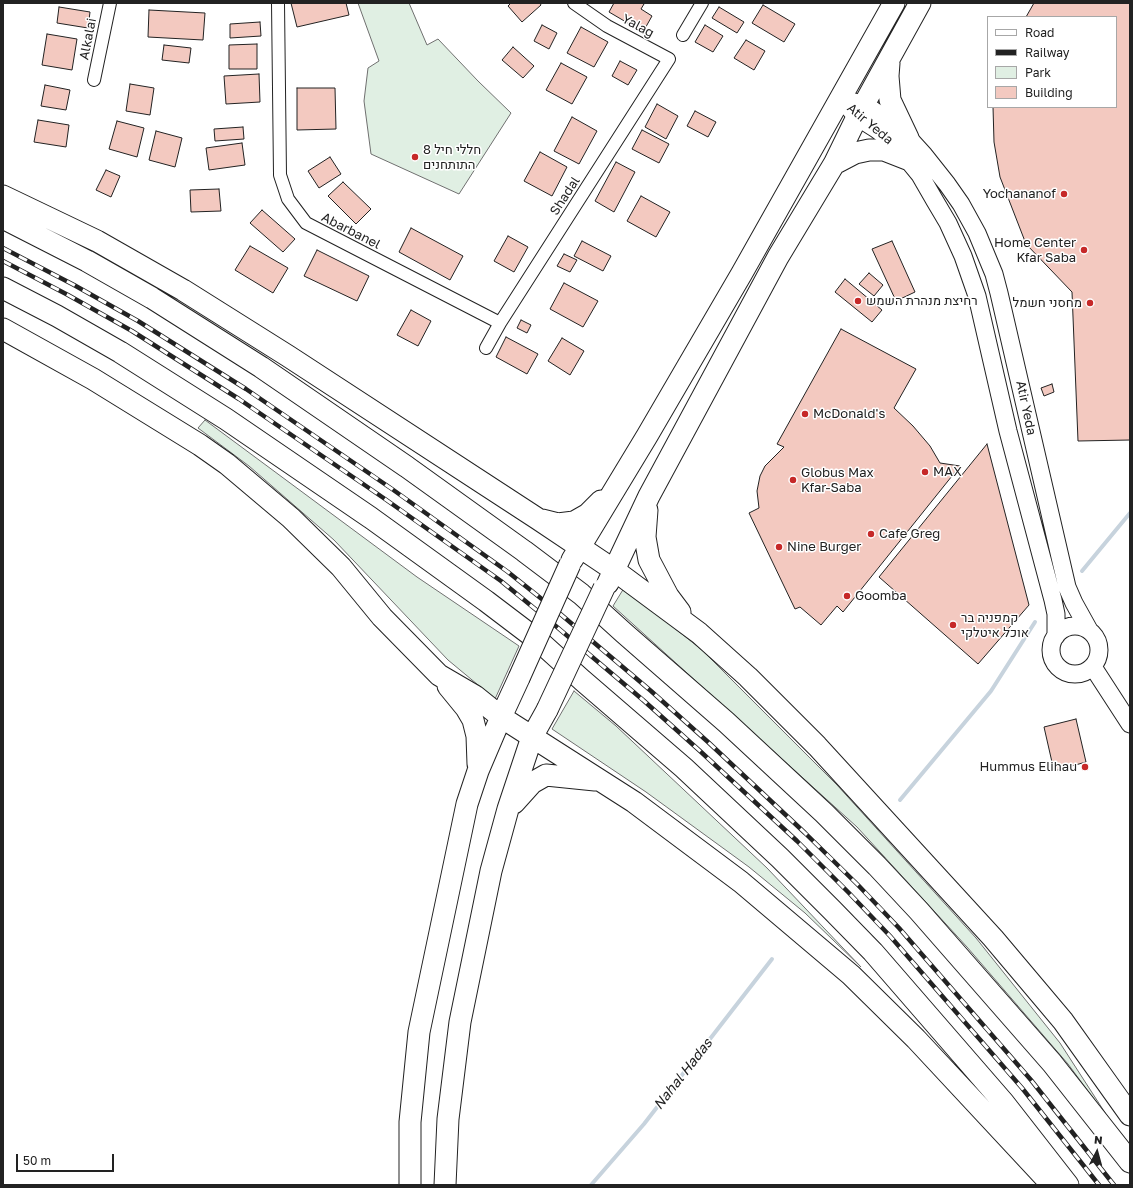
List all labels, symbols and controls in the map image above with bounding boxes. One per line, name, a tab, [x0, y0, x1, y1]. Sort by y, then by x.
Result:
street label: Yalag	[619, 11, 657, 41]
legend	[987, 16, 1117, 108]
street label: Alkalai	[76, 17, 100, 61]
text: Road	[1025, 25, 1054, 40]
text: Railway	[1025, 45, 1070, 60]
text: Park	[1025, 65, 1051, 80]
text: Building	[1025, 85, 1073, 100]
street label: Atir Yeda	[844, 100, 896, 148]
place label: 8 חללי חיל התותחנים	[423, 142, 481, 173]
marker: 8 חללי חיל התותחנים	[410, 152, 420, 162]
street label: Shadal	[547, 174, 583, 218]
place label: Yochananof	[983, 186, 1056, 202]
marker: Yochananof	[1059, 189, 1069, 199]
street label: Abarbanel	[319, 209, 383, 253]
place label: Home Center Kfar Saba	[994, 235, 1076, 266]
marker: Home Center Kfar Saba	[1079, 245, 1089, 255]
place label: רחיצת מנהרת השמש	[866, 293, 978, 309]
place label: מחסני חשמל	[1013, 295, 1082, 311]
marker: רחיצת מנהרת השמש	[853, 296, 863, 306]
marker: מחסני חשמל	[1085, 298, 1095, 308]
street label: Atir Yeda	[1013, 379, 1039, 437]
place label: McDonald's	[813, 406, 885, 422]
marker: McDonald's	[800, 409, 810, 419]
place label: MAX	[933, 464, 962, 480]
place label: Globus Max Kfar-Saba	[801, 465, 874, 496]
marker: MAX	[920, 467, 930, 477]
marker: Globus Max Kfar-Saba	[788, 475, 798, 485]
place label: Cafe Greg	[879, 526, 940, 542]
marker: Cafe Greg	[866, 529, 876, 539]
place label: Nine Burger	[787, 539, 861, 555]
marker: Nine Burger	[774, 542, 784, 552]
place label: Goomba	[855, 588, 907, 604]
marker: Goomba	[842, 591, 852, 601]
place label: קמפניה בר אוכל איטלקי	[961, 610, 1029, 641]
marker: קמפניה בר אוכל איטלקי	[948, 620, 958, 630]
place label: Hummus Elihau	[979, 759, 1077, 775]
marker: Hummus Elihau	[1080, 762, 1090, 772]
water label: Nahal Hadas	[650, 1035, 716, 1113]
north arrow	[1077, 1132, 1117, 1172]
text: N	[1093, 1133, 1103, 1146]
scale bar	[18, 1146, 116, 1172]
text: 50 m	[23, 1153, 51, 1168]

